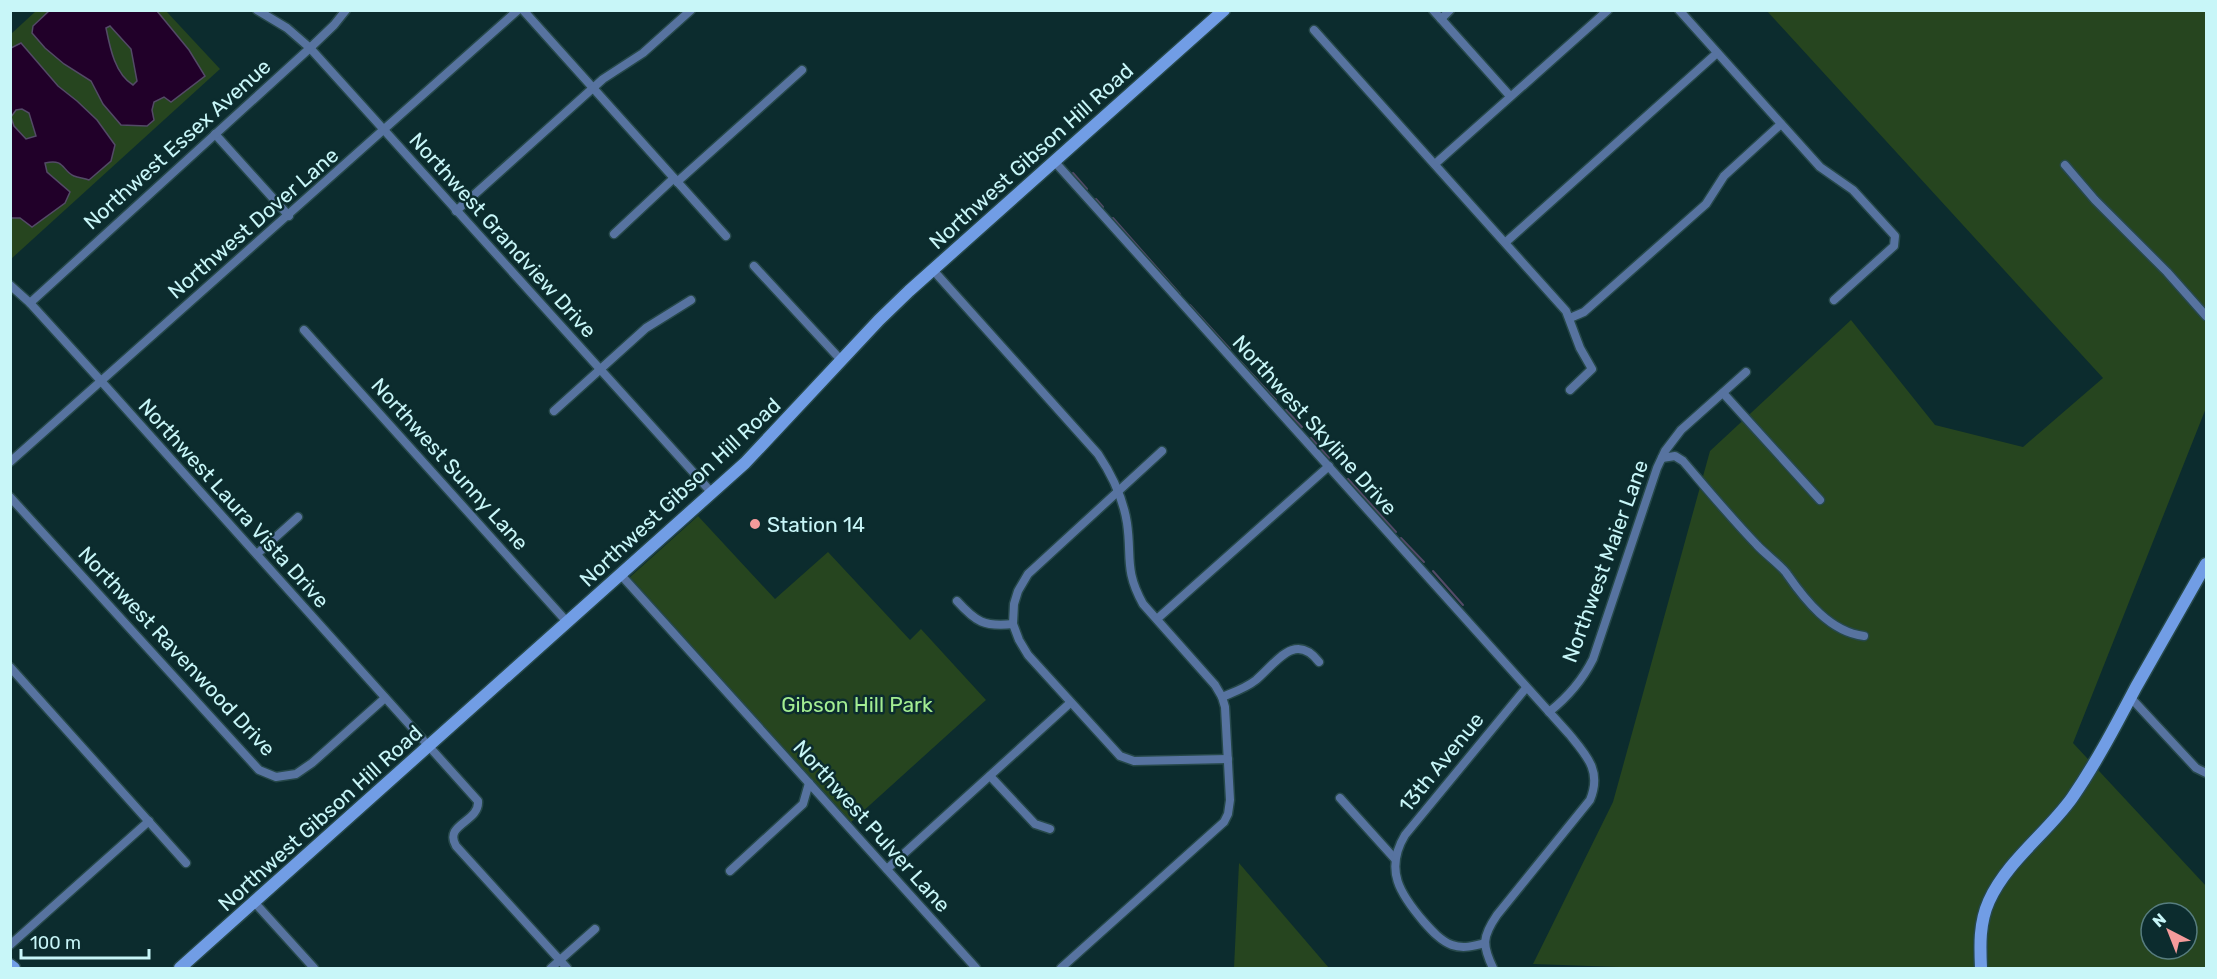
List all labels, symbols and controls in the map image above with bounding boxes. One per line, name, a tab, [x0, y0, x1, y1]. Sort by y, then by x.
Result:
street label: Northwest Essex Avenue	[78, 53, 276, 235]
street label: Northwest Gibson Hill Road	[924, 58, 1138, 254]
street label: Northwest Grandview Drive	[404, 127, 602, 343]
street label: Northwest Dover Lane	[163, 142, 343, 304]
street label: Northwest Skyline Drive	[1228, 330, 1402, 520]
street label: Northwest Sunny Lane	[366, 373, 534, 555]
street label: Northwest Gibson Hill Road	[574, 392, 786, 592]
street label: Northwest Laura Vista Drive	[133, 393, 335, 613]
street label: Northwest Maier Lane	[1557, 456, 1653, 666]
place label: Station 14	[767, 512, 865, 537]
marker: Station 14	[748, 517, 762, 531]
street label: Northwest Ravenwood Drive	[73, 541, 281, 761]
park label: Gibson Hill Park	[781, 692, 933, 717]
street label: 13th Avenue	[1393, 707, 1489, 817]
street label: Northwest Gibson Hill Road	[213, 720, 427, 916]
street label: Northwest Pulver Lane	[788, 735, 956, 917]
north arrow	[2139, 901, 2199, 961]
text: N	[2149, 909, 2170, 931]
scale bar	[21, 922, 148, 960]
text: 100 m	[30, 932, 81, 954]

